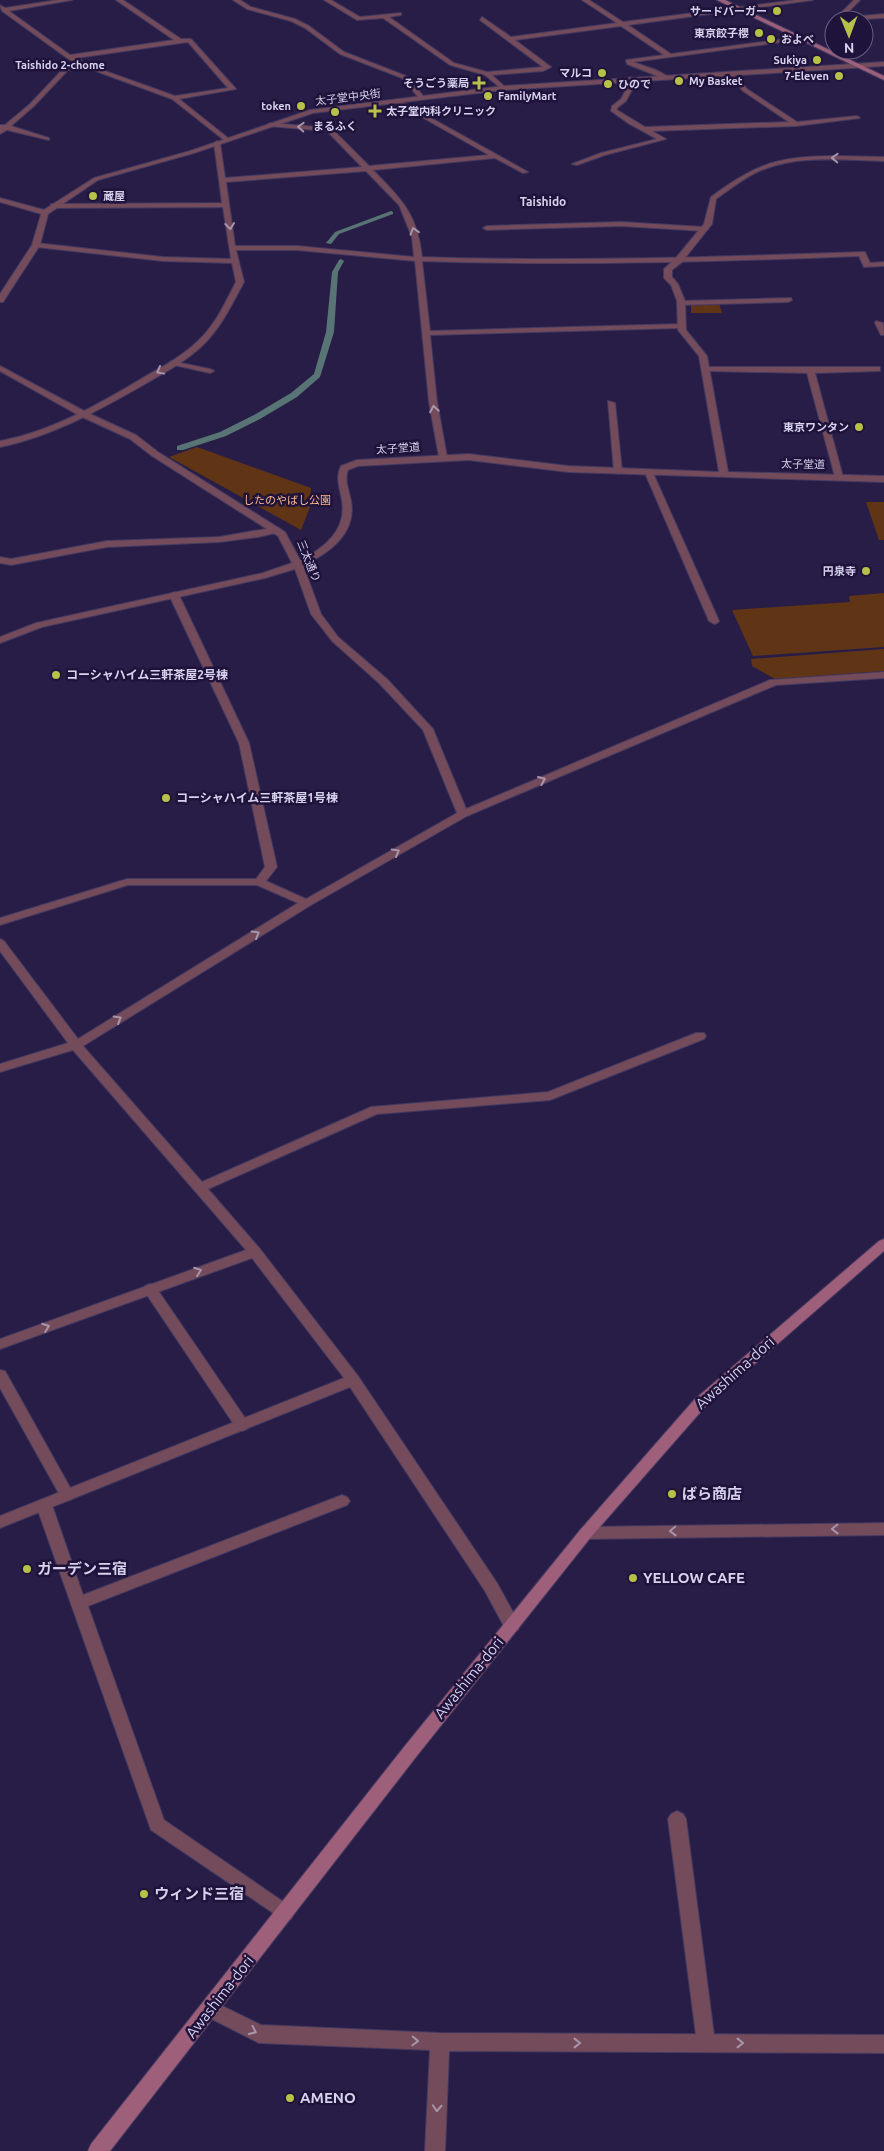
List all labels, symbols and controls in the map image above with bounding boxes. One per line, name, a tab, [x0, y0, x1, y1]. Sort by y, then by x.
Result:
place label: サードバーガー	[690, 5, 767, 17]
marker: サードバーガー	[771, 5, 783, 17]
north arrow	[824, 10, 874, 60]
place label: 東京餃子櫻	[694, 27, 749, 39]
marker: 東京餃子櫻	[753, 27, 765, 39]
marker: およべ	[765, 33, 777, 45]
place label: およべ	[781, 33, 814, 45]
text: N	[844, 40, 855, 56]
place label: Sukiya	[773, 54, 807, 66]
marker: Sukiya	[811, 54, 823, 66]
district label: Taishido 2-chome	[15, 59, 105, 71]
place label: マルコ	[559, 67, 592, 79]
marker: マルコ	[596, 67, 608, 79]
place label: 7-Eleven	[784, 70, 829, 82]
marker: 7-Eleven	[833, 70, 845, 82]
marker: My Basket	[673, 75, 685, 87]
place label: My Basket	[689, 75, 743, 87]
place label: そうごう薬局	[403, 77, 469, 89]
marker: そうごう薬局	[473, 77, 485, 89]
marker: ひので	[602, 78, 614, 90]
place label: ひので	[618, 78, 651, 90]
street label: 太子堂中央街	[315, 87, 381, 107]
marker: FamilyMart	[482, 90, 494, 102]
place label: FamilyMart	[498, 90, 557, 102]
place label: token	[261, 100, 291, 112]
marker: token	[295, 100, 307, 112]
marker: 太子堂内科クリニック	[368, 104, 382, 118]
place label: 太子堂内科クリニック	[386, 105, 496, 117]
marker: まるふく	[329, 106, 341, 118]
place label: まるふく	[313, 120, 357, 132]
one-way arrow	[296, 122, 304, 133]
one-way arrow	[831, 153, 839, 164]
marker: 蔵屋	[87, 190, 99, 202]
place label: 蔵屋	[103, 190, 125, 202]
district label: Taishido	[520, 195, 566, 208]
one-way arrow	[224, 222, 235, 230]
one-way arrow	[409, 227, 419, 235]
one-way arrow	[156, 365, 165, 375]
one-way arrow	[430, 405, 440, 413]
place label: 東京ワンタン	[783, 421, 849, 433]
marker: 東京ワンタン	[853, 421, 865, 433]
street label: 太子堂道	[376, 440, 420, 456]
street label: 太子堂道	[781, 458, 825, 470]
park label: したのやばし公園	[243, 494, 331, 506]
street label: 三太通り	[295, 538, 323, 584]
place label: 円泉寺	[823, 565, 856, 577]
marker: 円泉寺	[860, 565, 872, 577]
place label: コーシャハイム三軒茶屋2号棟	[66, 668, 228, 681]
marker: コーシャハイム三軒茶屋2号棟	[50, 669, 62, 681]
one-way arrow	[537, 776, 546, 787]
place label: コーシャハイム三軒茶屋1号棟	[176, 791, 338, 804]
marker: コーシャハイム三軒茶屋1号棟	[160, 792, 172, 804]
one-way arrow	[391, 848, 400, 858]
one-way arrow	[251, 931, 260, 941]
one-way arrow	[112, 1016, 121, 1026]
one-way arrow	[194, 1267, 202, 1277]
one-way arrow	[41, 1323, 50, 1333]
street label: Awashima-dori	[692, 1333, 777, 1412]
place label: ばら商店	[682, 1485, 742, 1502]
marker: ばら商店	[666, 1488, 678, 1500]
one-way arrow	[831, 1524, 839, 1534]
one-way arrow	[669, 1526, 676, 1536]
place label: ガーデン三宿	[37, 1560, 127, 1577]
marker: ガーデン三宿	[21, 1563, 33, 1575]
place label: YELLOW CAFE	[643, 1569, 745, 1586]
marker: YELLOW CAFE	[627, 1572, 639, 1584]
street label: Awashima-dori	[431, 1634, 507, 1722]
place label: ウィンド三宿	[154, 1885, 244, 1902]
marker: ウィンド三宿	[138, 1888, 150, 1900]
street label: Awashima-dori	[182, 1952, 257, 2041]
one-way arrow	[248, 2025, 257, 2035]
one-way arrow	[412, 2036, 419, 2046]
one-way arrow	[574, 2038, 582, 2048]
one-way arrow	[736, 2038, 744, 2048]
place label: AMENO	[300, 2089, 356, 2106]
marker: AMENO	[284, 2092, 296, 2104]
one-way arrow	[431, 2105, 442, 2113]

